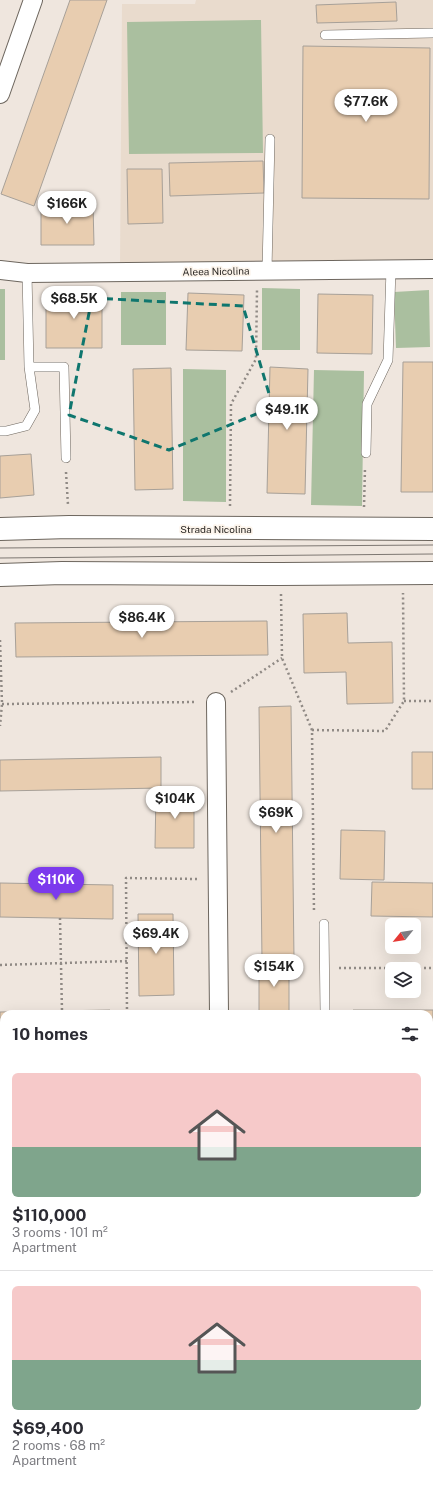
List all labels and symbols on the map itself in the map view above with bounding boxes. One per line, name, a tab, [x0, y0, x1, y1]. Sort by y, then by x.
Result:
pin: $77.6K	[333, 89, 399, 123]
pin: $166K	[39, 191, 95, 225]
street label: Aleea Nicolina	[182, 264, 250, 278]
pin: $68.5K	[41, 286, 107, 320]
pin: $49.1K	[254, 397, 320, 431]
street label: Strada Nicolina	[180, 523, 252, 535]
pin: $86.4K	[109, 605, 175, 639]
pin: $104K	[147, 786, 203, 820]
pin: $69K	[252, 800, 300, 834]
pin: $110K	[28, 867, 84, 901]
north arrow	[385, 918, 421, 954]
pin: $69.4K	[123, 921, 189, 955]
pin: $154K	[246, 954, 302, 988]

